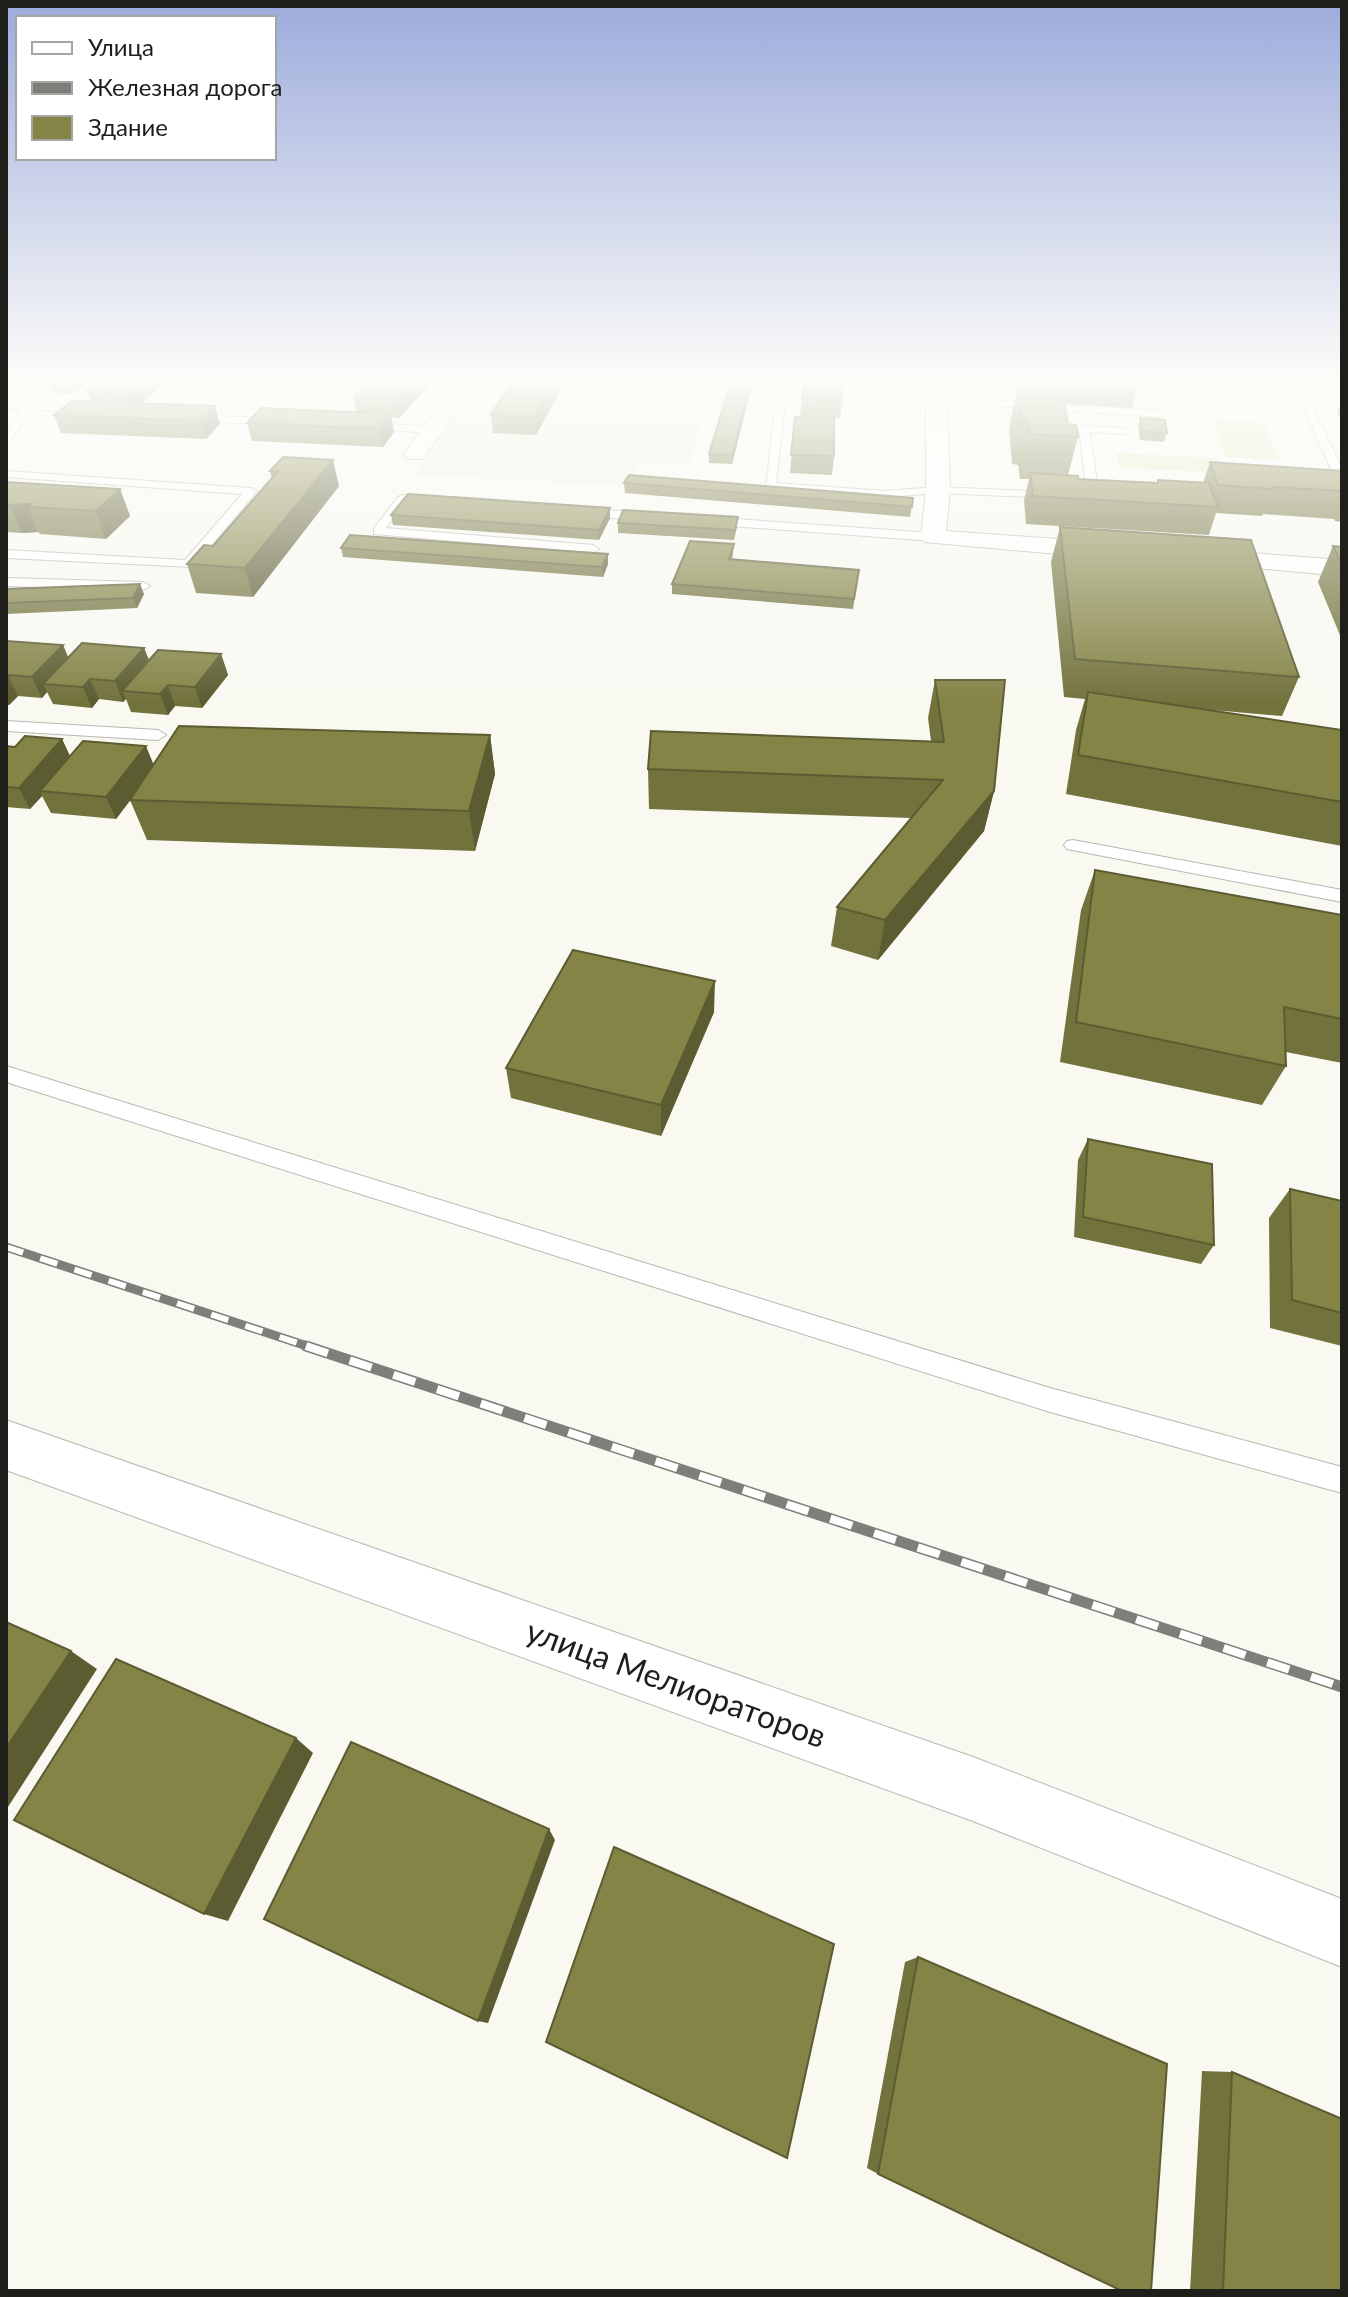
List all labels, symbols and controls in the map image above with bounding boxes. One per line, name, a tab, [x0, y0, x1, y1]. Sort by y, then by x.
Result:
legend	[16, 16, 276, 160]
text: Улица	[88, 32, 154, 61]
text: Железная дорога	[88, 72, 283, 101]
text: Здание	[88, 112, 168, 141]
street label: улица Мелиораторов	[521, 1610, 832, 1755]

